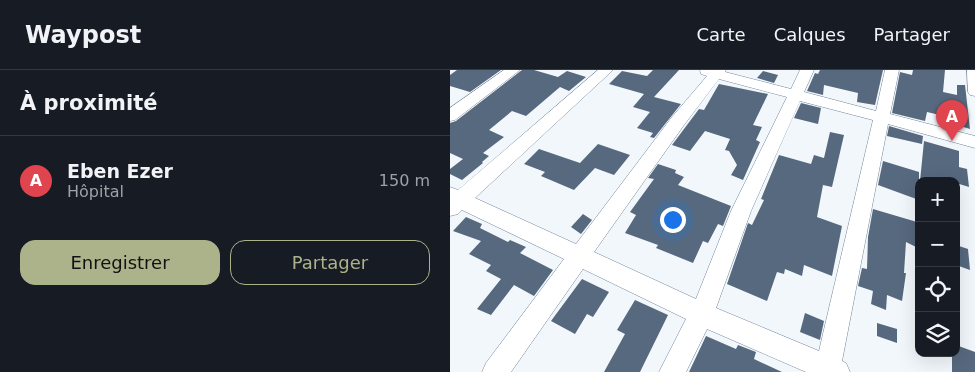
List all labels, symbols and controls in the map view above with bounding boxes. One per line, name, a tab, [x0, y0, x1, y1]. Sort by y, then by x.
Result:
text: Waypost	[25, 21, 141, 49]
text: Carte	[697, 24, 746, 45]
text: Calques	[774, 24, 846, 45]
text: Partager	[874, 24, 950, 45]
text: À proximité	[20, 91, 157, 115]
pin: A	[936, 100, 968, 141]
text: Eben Ezer	[67, 160, 173, 182]
text: A	[30, 171, 42, 190]
text: 150 m	[379, 171, 430, 190]
map controls	[915, 177, 960, 357]
button: +	[915, 177, 960, 222]
text: Hôpital	[67, 182, 124, 201]
your location	[660, 207, 686, 233]
button: −	[915, 222, 960, 267]
button: Enregistrer	[20, 240, 220, 285]
button: Partager	[230, 240, 430, 285]
button: locate	[915, 267, 960, 312]
button: layers	[915, 312, 960, 357]

